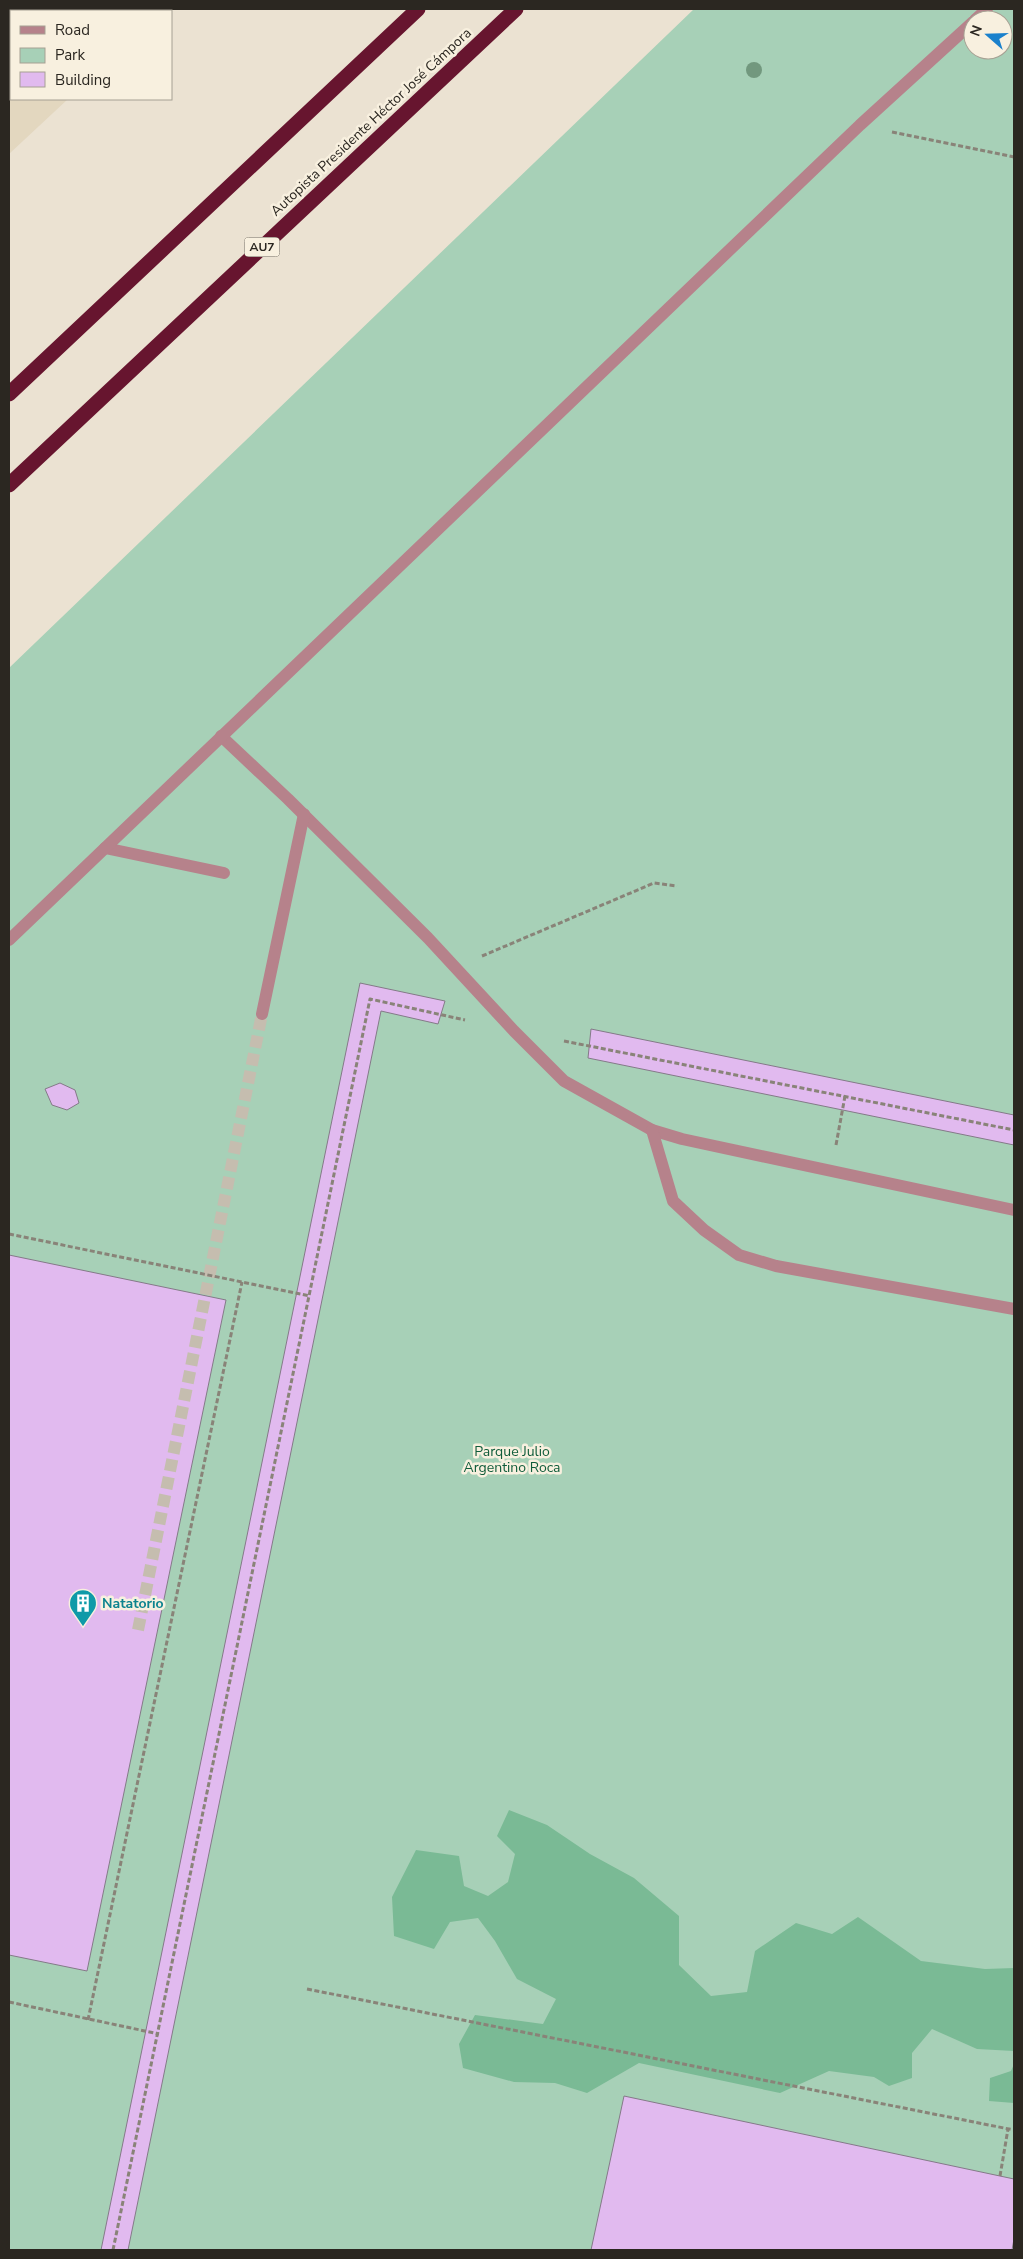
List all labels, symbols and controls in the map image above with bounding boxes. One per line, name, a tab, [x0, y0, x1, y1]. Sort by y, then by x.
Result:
legend	[10, 10, 172, 100]
north arrow	[963, 10, 1013, 60]
text: Road	[55, 20, 90, 40]
text: N	[966, 23, 987, 39]
street label: Autopista Presidente Héctor José Cámpora	[267, 24, 475, 220]
text: Park	[55, 45, 85, 65]
text: Building	[55, 70, 111, 90]
road number: AU7	[244, 238, 280, 256]
park label: Parque Julio Argentino Roca	[463, 1442, 561, 1477]
building icon: Natatorio	[68, 1588, 98, 1627]
place label: Natatorio	[102, 1594, 164, 1613]

